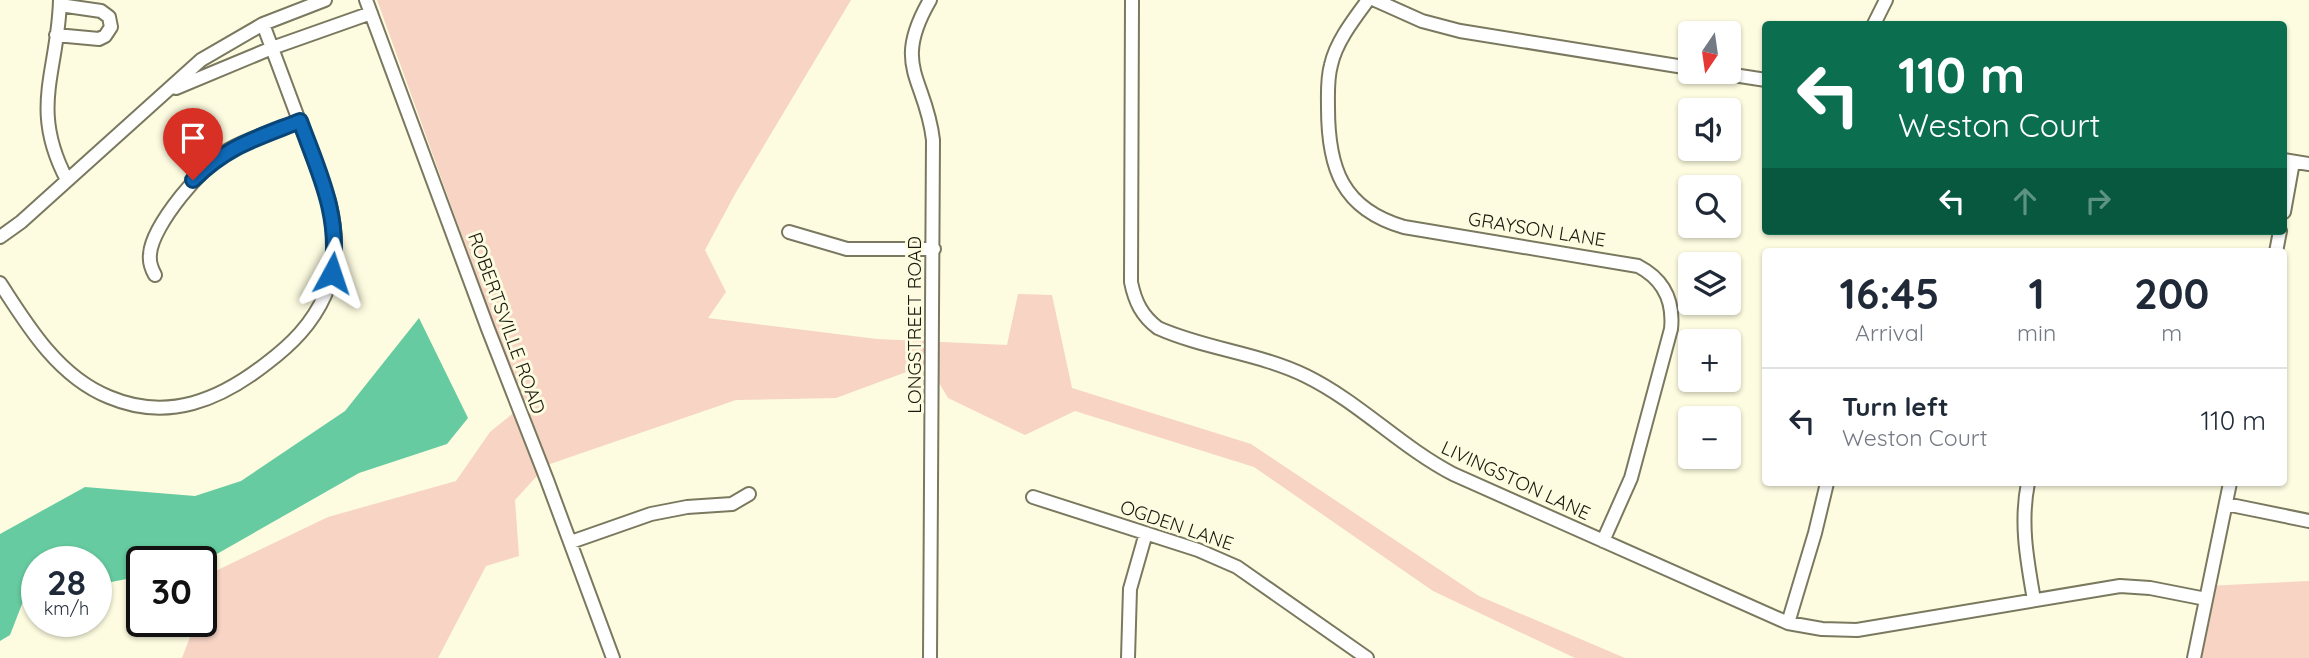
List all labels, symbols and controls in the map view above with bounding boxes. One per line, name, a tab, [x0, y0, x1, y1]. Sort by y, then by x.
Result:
north arrow	[1678, 21, 1741, 84]
map controls	[1678, 21, 1741, 469]
text: 110 m	[1898, 44, 2025, 105]
icon: left	[1783, 49, 1874, 140]
button: sound	[1678, 98, 1741, 161]
text: Weston Court	[1898, 105, 2100, 145]
pin	[163, 108, 223, 180]
icon: arrive	[174, 119, 212, 157]
button: search	[1678, 175, 1741, 238]
icon: left	[1933, 182, 1971, 220]
icon: ahead	[2006, 182, 2044, 220]
icon: right	[2079, 182, 2117, 220]
street label: GRAYSON LANE	[1467, 206, 1607, 252]
street label: ROBERTSVILLE ROAD	[463, 229, 551, 417]
position arrow	[295, 236, 369, 310]
street label: LONGSTREET ROAD	[902, 236, 926, 414]
button: layers	[1678, 252, 1741, 315]
text: 16:45	[1840, 267, 1940, 320]
text: 1	[2029, 267, 2045, 320]
text: 200	[2134, 267, 2209, 320]
text: Arrival	[1855, 318, 1924, 347]
text: min	[2017, 318, 2056, 347]
text: m	[2161, 318, 2182, 347]
button: +	[1678, 329, 1741, 392]
text: Turn left	[1842, 390, 1949, 423]
icon: left	[1783, 402, 1821, 440]
text: 110 m	[2200, 404, 2266, 437]
button: −	[1678, 406, 1741, 469]
text: Weston Court	[1842, 423, 1987, 452]
street label: LIVINGSTON LANE	[1438, 435, 1594, 525]
street label: OGDEN LANE	[1117, 494, 1237, 556]
speed limit sign: 30	[126, 546, 217, 637]
text: 28	[47, 560, 86, 604]
text: km/h	[44, 597, 89, 620]

